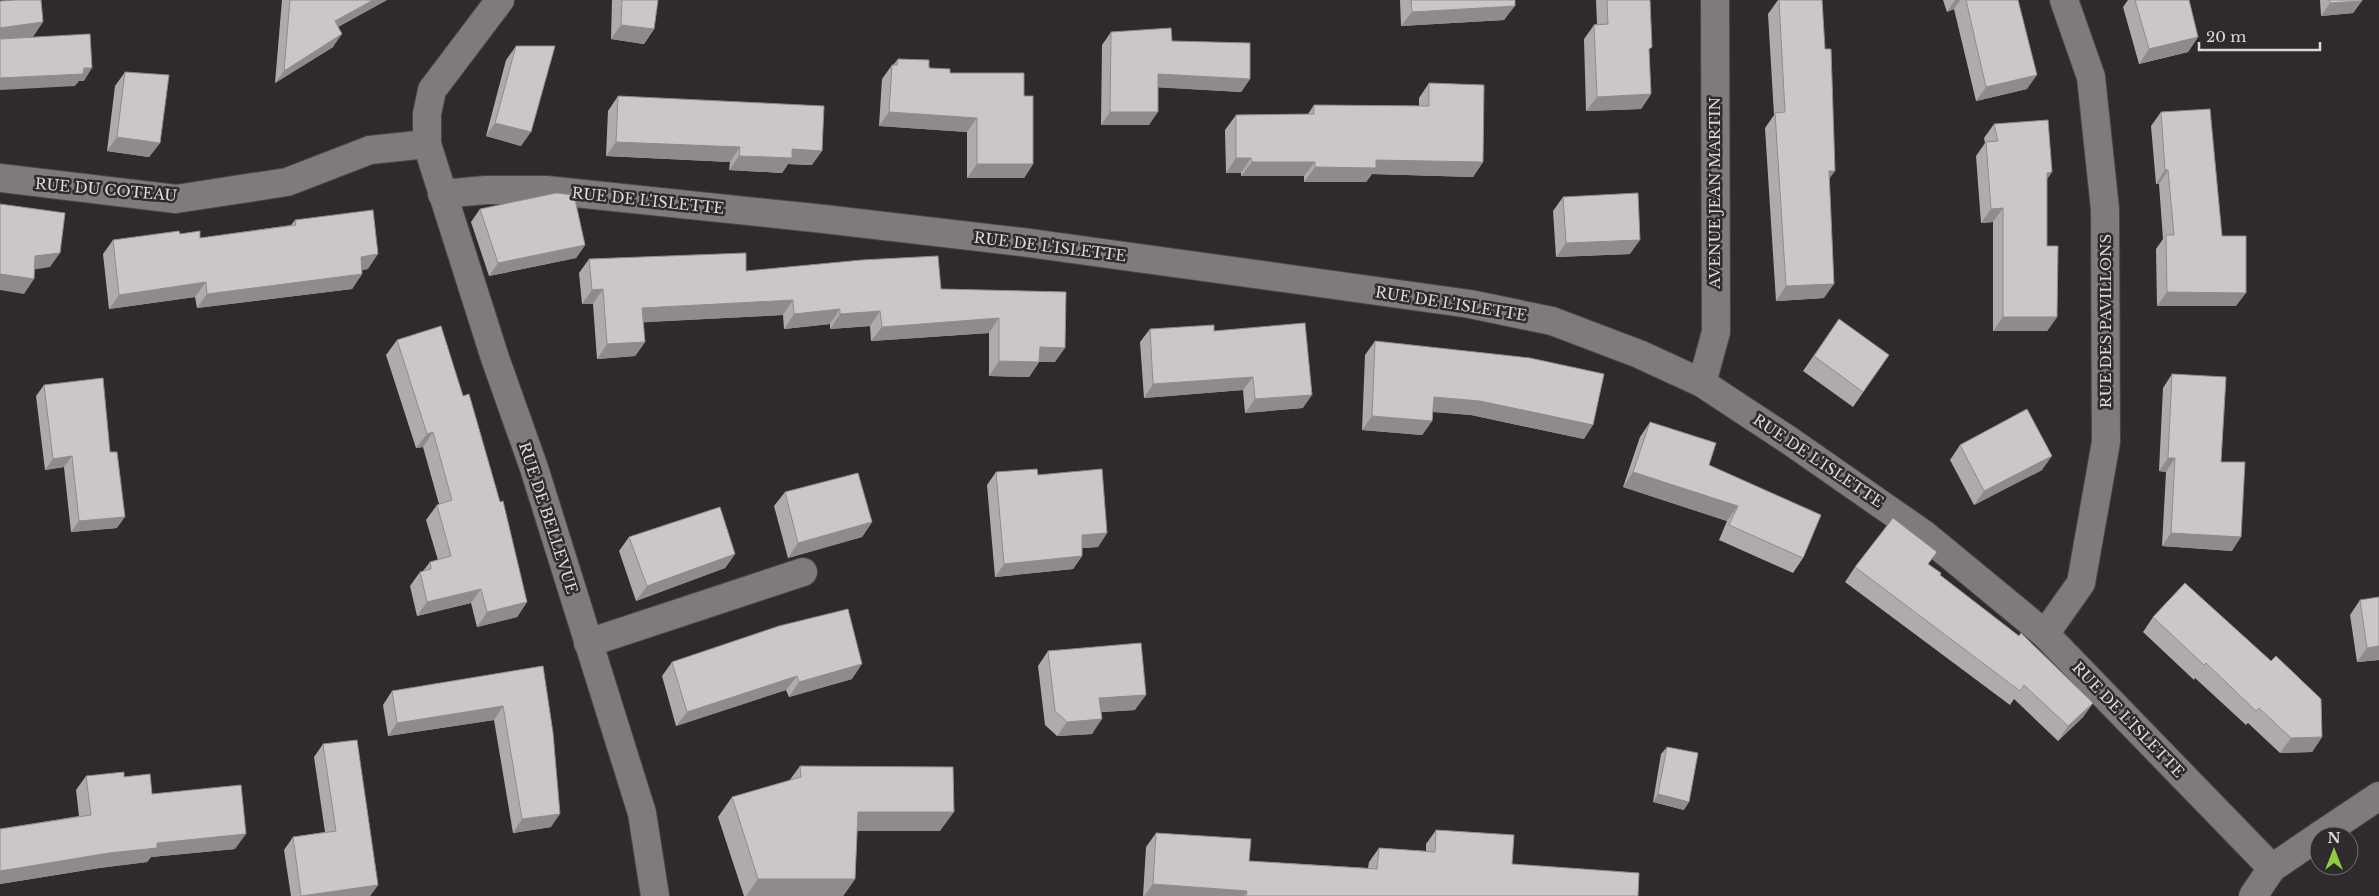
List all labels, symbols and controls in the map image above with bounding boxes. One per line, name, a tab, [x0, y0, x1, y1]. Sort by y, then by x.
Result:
scale bar	[2199, 20, 2320, 52]
text: 20 m	[2206, 27, 2246, 46]
street label: AVENUE JEAN MARTIN	[1705, 97, 1724, 290]
street label: RUE DU COTEAU	[34, 174, 178, 205]
street label: RUE DE L'ISLETTE	[571, 183, 725, 218]
street label: RUE DE L'ISLETTE	[973, 228, 1127, 265]
street label: RUE DES PAVILLONS	[2096, 234, 2115, 408]
street label: RUE DE L'ISLETTE	[1374, 282, 1528, 325]
street label: RUE DE L'ISLETTE	[1749, 410, 1887, 511]
street label: RUE DE BELLEVUE	[515, 440, 582, 596]
street label: RUE DE L'ISLETTE	[2068, 658, 2189, 781]
north arrow	[2309, 826, 2359, 876]
text: N	[2327, 829, 2341, 847]

